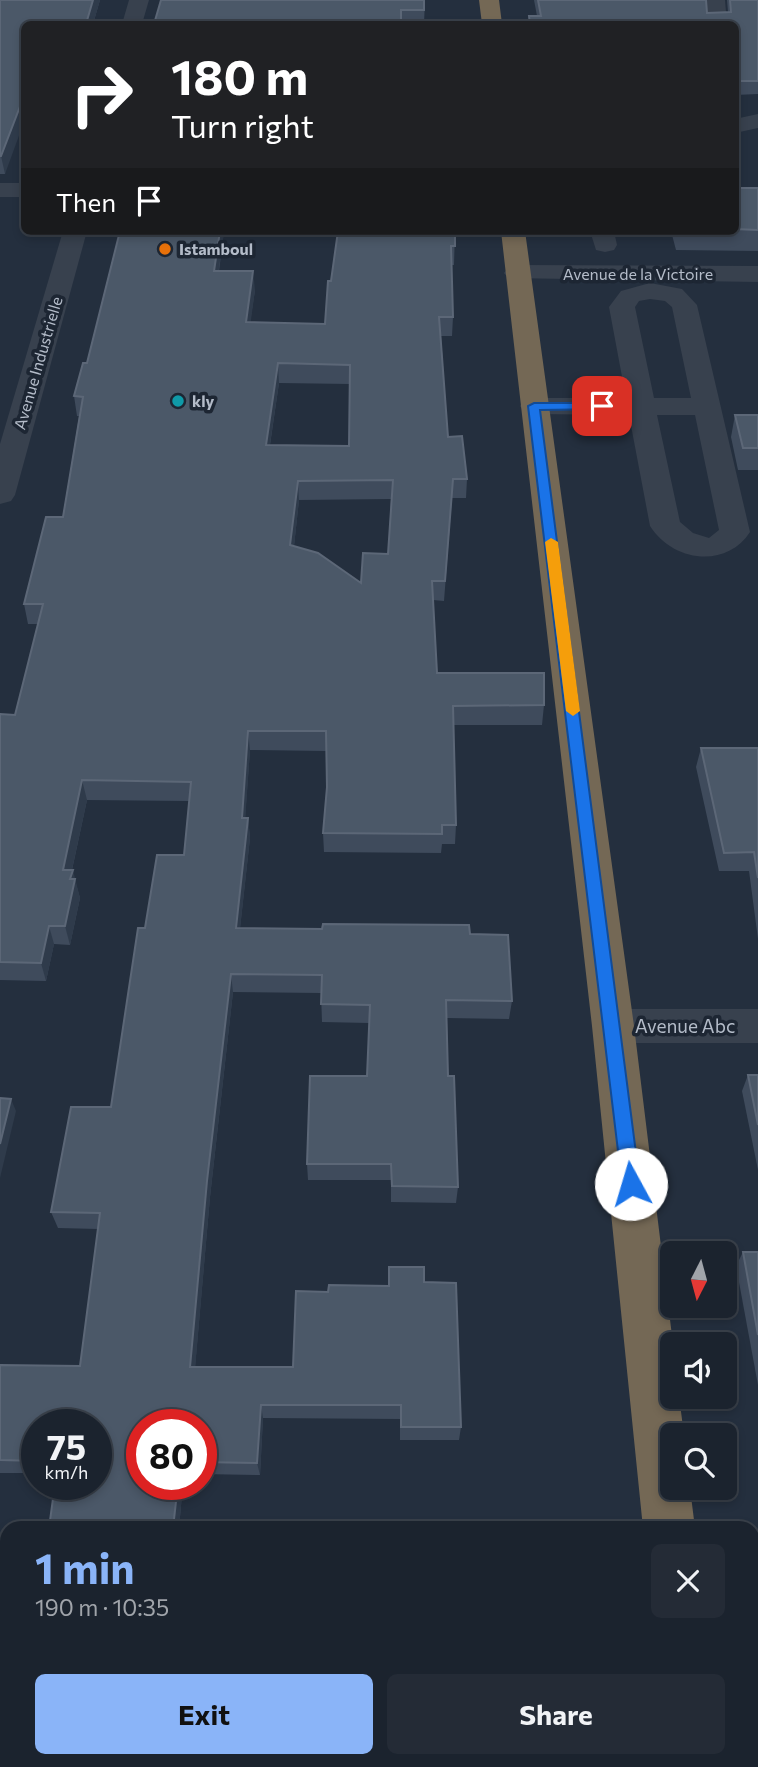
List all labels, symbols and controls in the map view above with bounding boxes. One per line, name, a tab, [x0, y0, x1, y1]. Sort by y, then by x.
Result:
text: 180 m	[171, 45, 308, 105]
icon: right	[56, 49, 147, 140]
text: Turn right	[171, 105, 314, 145]
icon: arrive	[130, 182, 168, 220]
text: Then	[56, 186, 116, 217]
place label: Istamboul	[179, 239, 253, 258]
marker: Istamboul	[157, 241, 173, 257]
street label: Avenue de la Victoire	[563, 264, 713, 283]
street label: Avenue Industrielle	[9, 294, 66, 432]
pin	[572, 376, 632, 436]
icon: arrive	[583, 387, 621, 425]
place label: kly	[192, 391, 215, 410]
marker: kly	[170, 393, 186, 409]
street label: Avenue Abc	[635, 1014, 735, 1037]
position arrow	[594, 1147, 668, 1221]
north arrow	[660, 1241, 737, 1318]
map controls	[660, 1241, 737, 1500]
button: sound	[660, 1332, 737, 1409]
speed limit sign: 80	[126, 1409, 217, 1500]
button: search	[660, 1423, 737, 1500]
text: 75	[47, 1424, 86, 1467]
text: km/h	[45, 1461, 88, 1483]
text: 1 min	[35, 1541, 135, 1593]
button: close	[651, 1544, 725, 1618]
text: 190 m · 10:35	[35, 1593, 169, 1621]
button: Exit	[35, 1674, 373, 1754]
button: Share	[387, 1674, 725, 1754]

